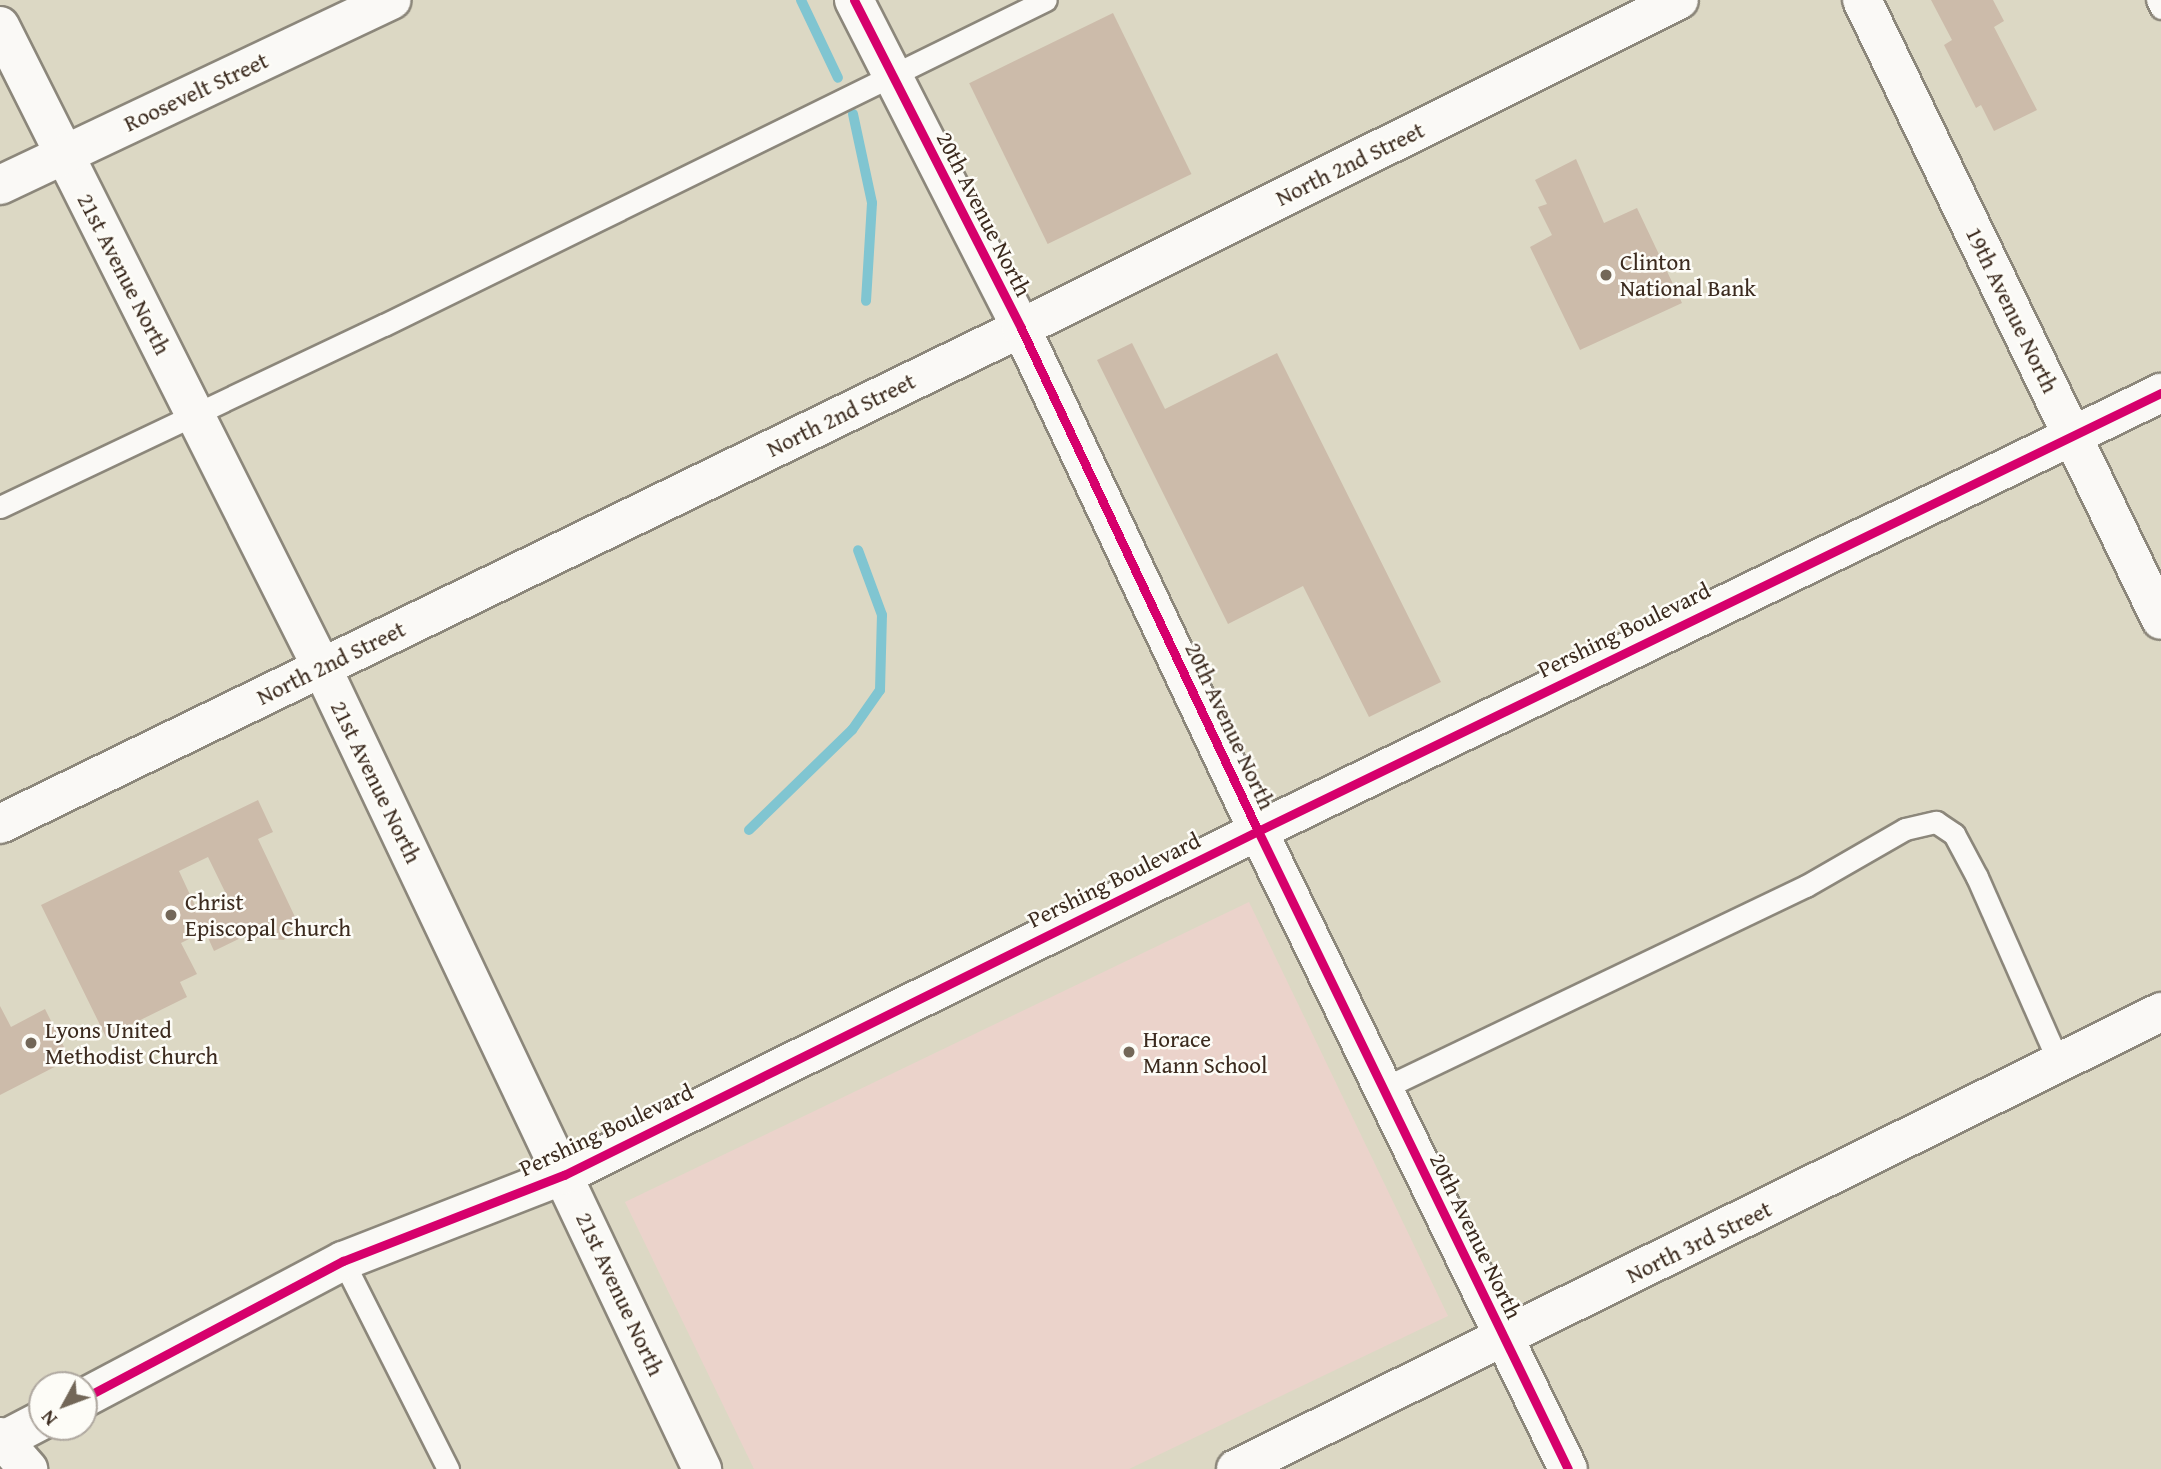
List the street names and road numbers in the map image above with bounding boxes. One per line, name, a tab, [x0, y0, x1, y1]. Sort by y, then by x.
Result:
street label: Roosevelt Street	[119, 46, 273, 138]
street label: North 2nd Street	[1271, 116, 1429, 212]
street label: 20th Avenue North	[931, 127, 1037, 301]
street label: 21st Avenue North	[71, 189, 177, 359]
street label: 19th Avenue North	[1960, 222, 2064, 398]
street label: North 2nd Street	[762, 367, 920, 463]
street label: Pershing Boulevard	[1533, 576, 1715, 684]
street label: North 2nd Street	[252, 615, 410, 711]
street label: 20th Avenue North	[1179, 638, 1281, 814]
street label: 21st Avenue North	[325, 696, 427, 868]
street label: Pershing Boulevard	[1023, 826, 1205, 934]
street label: Pershing Boulevard	[515, 1078, 697, 1182]
street label: 20th Avenue North	[1424, 1148, 1528, 1324]
street label: North 3rd Street	[1622, 1195, 1776, 1289]
street label: 21st Avenue North	[570, 1208, 670, 1380]

